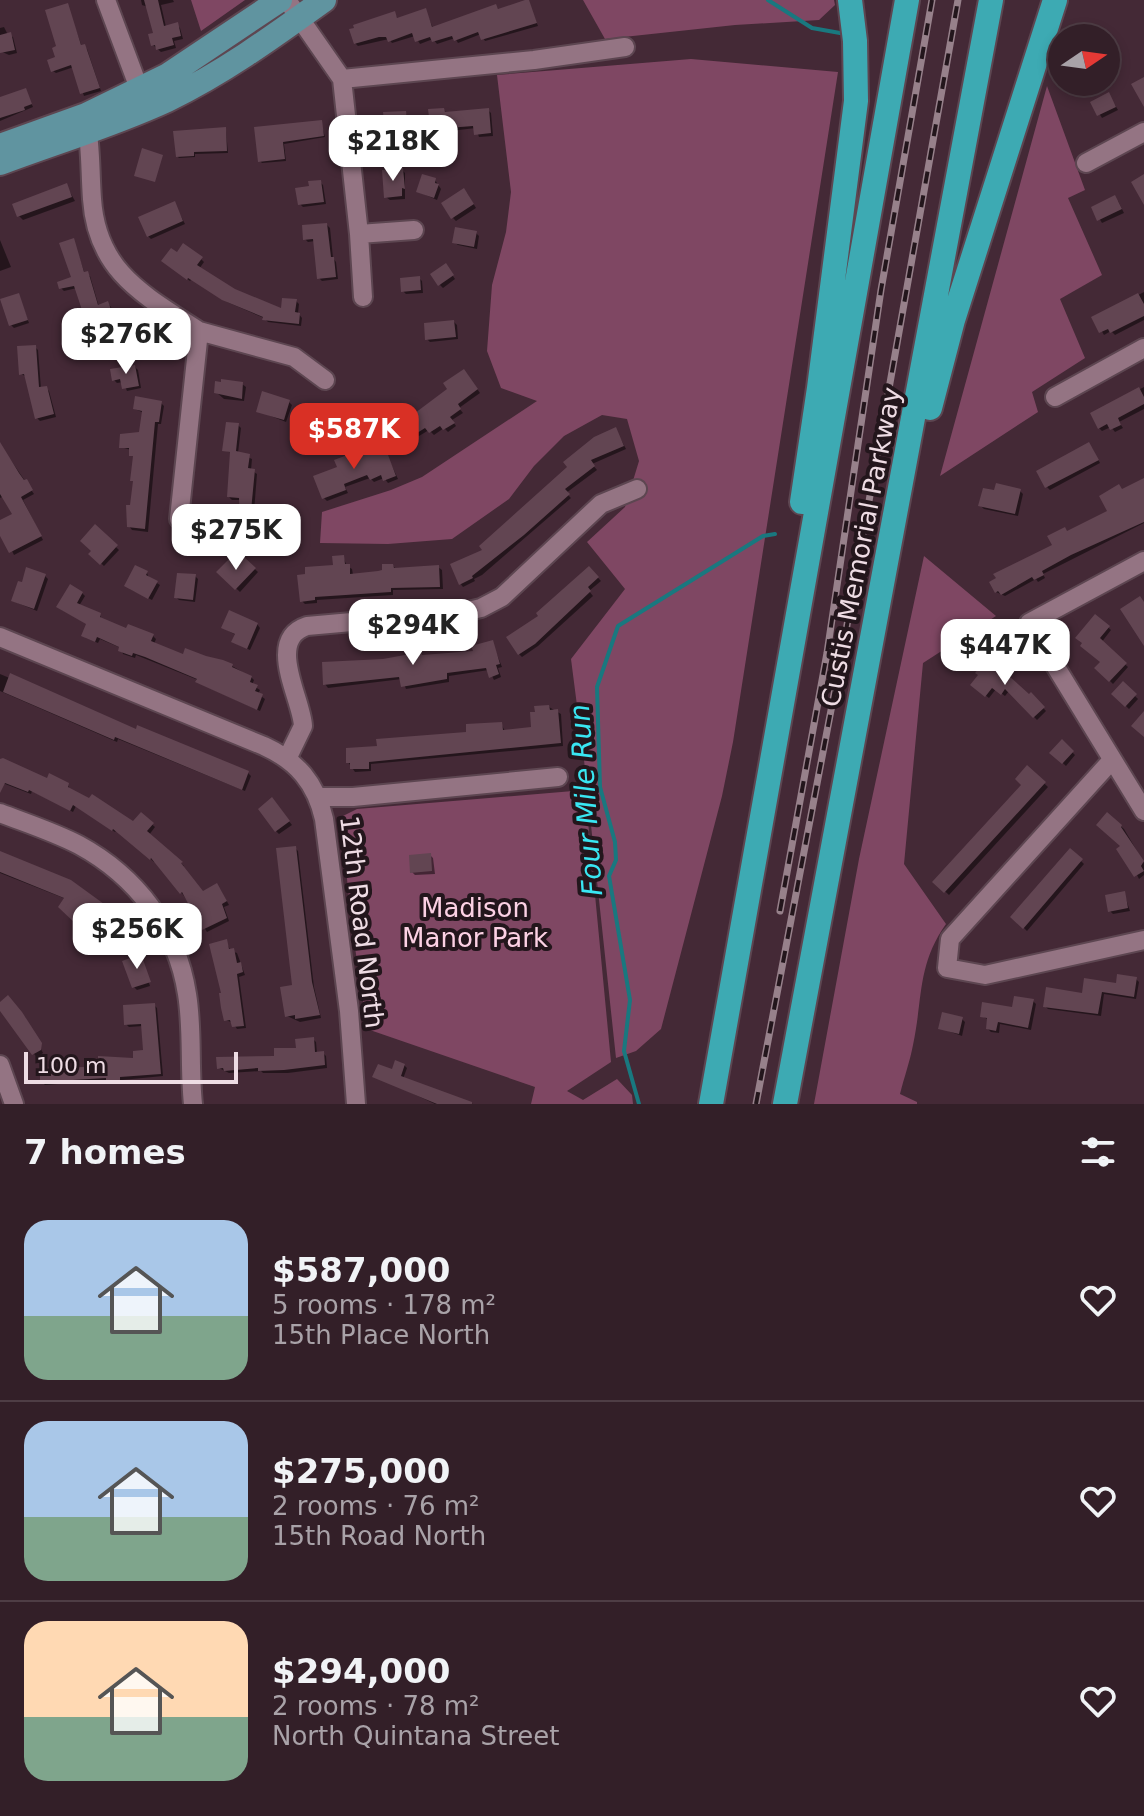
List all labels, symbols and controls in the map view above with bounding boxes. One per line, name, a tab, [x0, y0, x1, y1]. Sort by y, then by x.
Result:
north arrow	[1048, 24, 1120, 96]
map controls	[1048, 24, 1120, 96]
pin: $218K	[337, 115, 449, 183]
text: $218K	[347, 126, 439, 156]
pin: $276K	[70, 308, 182, 376]
text: $276K	[80, 319, 172, 349]
street label: Custis Memorial Parkway	[815, 385, 907, 709]
pin: $587K	[298, 403, 410, 471]
text: $587K	[308, 414, 400, 444]
pin: $275K	[180, 504, 292, 572]
text: $275K	[190, 515, 282, 545]
pin: $294K	[357, 599, 469, 667]
text: $294K	[367, 610, 459, 640]
pin: $447K	[949, 619, 1061, 687]
text: $447K	[959, 630, 1051, 660]
water label: Four Mile Run	[563, 703, 609, 897]
street label: 12th Road North	[334, 814, 390, 1030]
park label: Madison Manor Park	[402, 893, 548, 953]
pin: $256K	[81, 903, 193, 971]
text: $256K	[91, 914, 183, 944]
scale bar	[24, 1048, 238, 1084]
text: 100 m	[36, 1053, 106, 1078]
icon: filters	[1076, 1130, 1120, 1174]
text: 7 homes	[24, 1132, 186, 1172]
text: $587,000	[272, 1250, 451, 1290]
icon: home	[88, 1252, 184, 1348]
icon: heart	[1076, 1278, 1120, 1322]
text: 5 rooms · 178 m²	[272, 1290, 496, 1320]
text: 15th Place North	[272, 1320, 490, 1350]
text: $275,000	[272, 1451, 451, 1491]
icon: home	[88, 1453, 184, 1549]
icon: heart	[1076, 1479, 1120, 1523]
text: 2 rooms · 76 m²	[272, 1491, 480, 1521]
text: 15th Road North	[272, 1521, 486, 1551]
text: $294,000	[272, 1651, 451, 1691]
icon: home	[88, 1653, 184, 1749]
icon: heart	[1076, 1679, 1120, 1723]
text: 2 rooms · 78 m²	[272, 1691, 480, 1721]
text: North Quintana Street	[272, 1721, 559, 1751]

